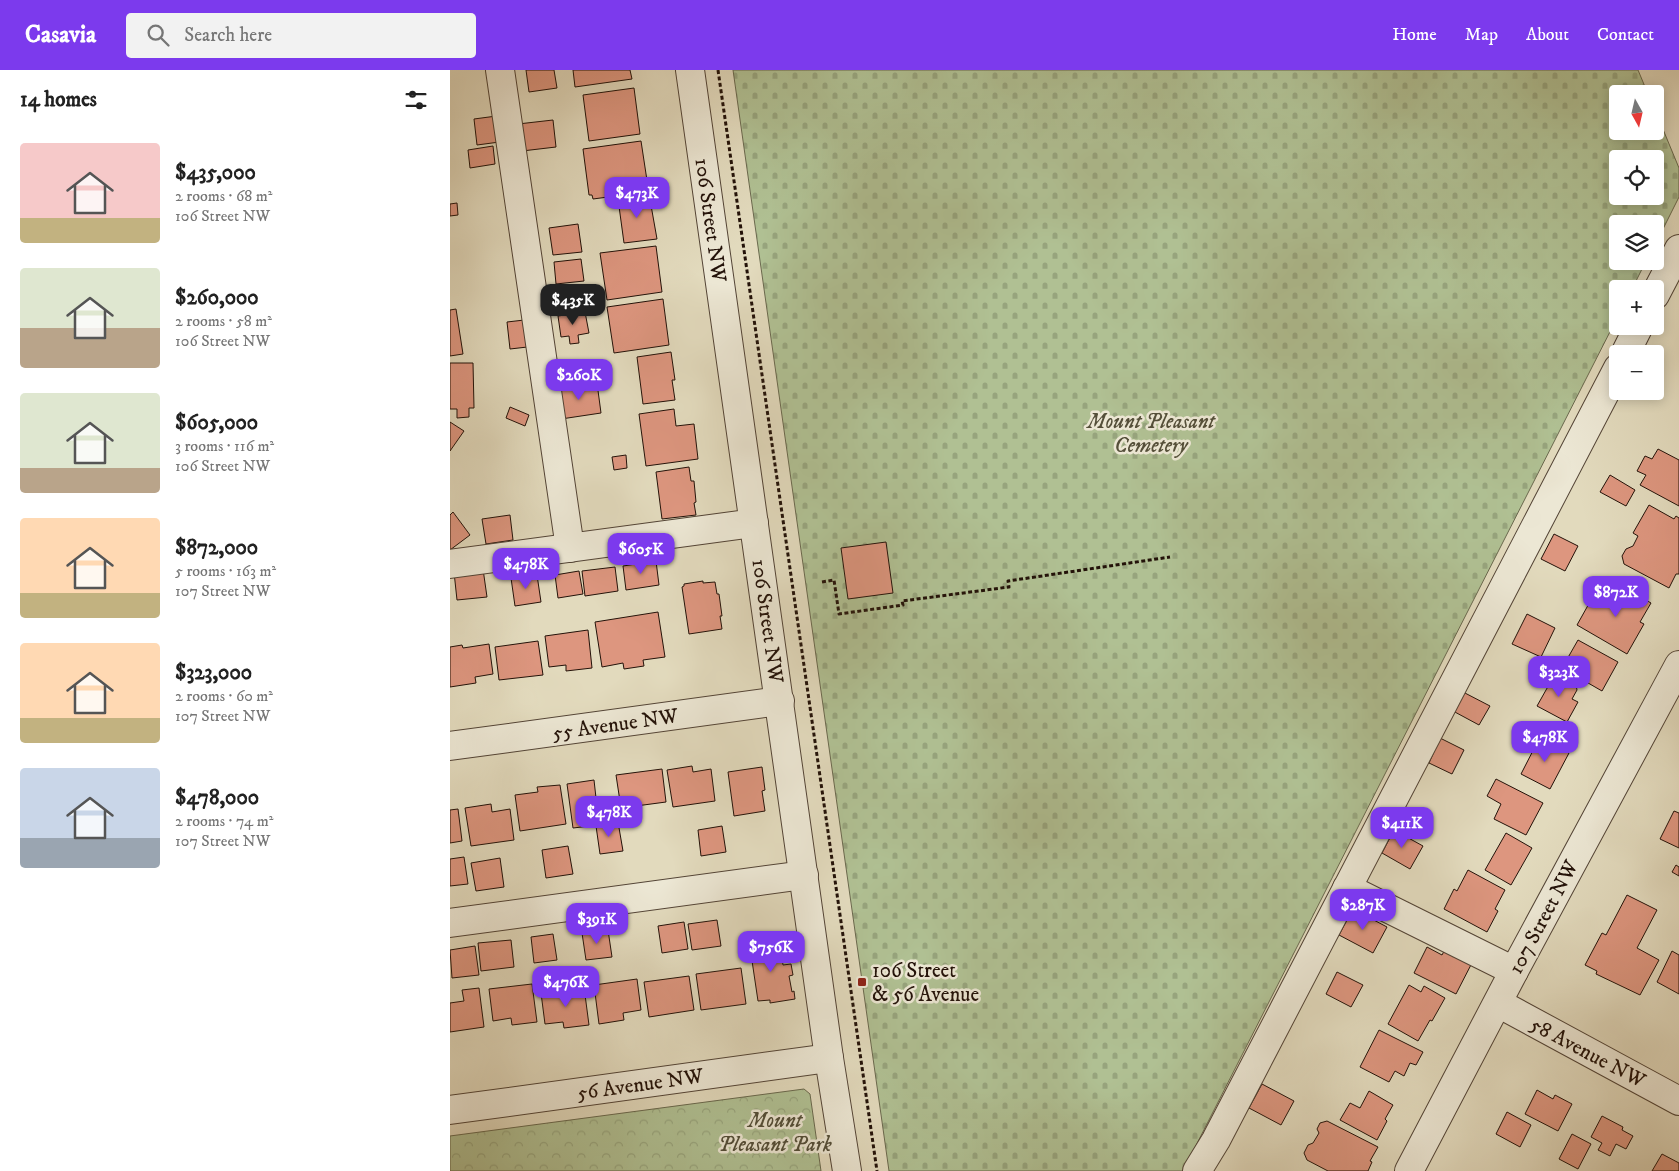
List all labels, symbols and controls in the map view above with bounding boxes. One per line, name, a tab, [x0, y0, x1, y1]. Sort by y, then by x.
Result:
search box	[126, 13, 476, 58]
text: Casavia	[25, 20, 96, 50]
icon: search	[144, 21, 172, 49]
text: Search here	[184, 24, 272, 47]
text: Home	[1392, 24, 1437, 46]
text: Map	[1465, 24, 1498, 46]
text: About	[1526, 24, 1569, 46]
text: Contact	[1597, 24, 1654, 46]
north arrow	[1609, 85, 1664, 140]
map controls	[1609, 85, 1664, 400]
icon: filters	[402, 86, 430, 114]
text: 14 homes	[20, 87, 97, 113]
button: locate	[1609, 150, 1664, 205]
street label: 106 Street NW	[688, 156, 732, 285]
text: $435,000	[175, 160, 256, 186]
icon: home	[60, 163, 120, 223]
pin: $473K	[602, 176, 672, 219]
text: $473K	[615, 183, 659, 203]
text: 2 rooms · 68 m²	[175, 186, 272, 206]
text: 106 Street NW	[175, 206, 270, 226]
button: layers	[1609, 215, 1664, 270]
button: +	[1609, 280, 1664, 335]
pin: $435K	[538, 284, 608, 326]
text: $260,000	[175, 285, 259, 311]
icon: home	[60, 288, 120, 348]
text: $435K	[551, 290, 595, 310]
text: 2 rooms · 58 m²	[175, 311, 272, 331]
text: 106 Street NW	[175, 331, 270, 351]
button: −	[1609, 345, 1664, 400]
pin: $260K	[544, 358, 614, 401]
text: $260K	[557, 365, 601, 385]
park label: Mount Pleasant Cemetery	[1085, 409, 1216, 459]
text: $605,000	[175, 410, 258, 436]
icon: home	[60, 413, 120, 473]
text: 3 rooms · 116 m²	[175, 436, 274, 456]
text: 106 Street NW	[175, 456, 270, 476]
pin: $605K	[606, 532, 676, 575]
text: $872,000	[175, 535, 258, 561]
icon: home	[60, 538, 120, 598]
text: $605K	[619, 539, 663, 559]
pin: $478K	[491, 548, 561, 590]
text: $478K	[503, 554, 549, 574]
street label: 106 Street NW	[745, 557, 789, 686]
text: 5 rooms · 163 m²	[175, 561, 276, 581]
pin: $872K	[1581, 576, 1651, 618]
text: 107 Street NW	[175, 581, 270, 601]
text: $872K	[1594, 582, 1638, 602]
pin: $323K	[1524, 656, 1594, 698]
text: $323,000	[175, 660, 252, 686]
text: $323K	[1539, 662, 1579, 682]
icon: home	[60, 663, 120, 723]
text: 2 rooms · 60 m²	[175, 686, 273, 706]
street label: 55 Avenue NW	[551, 703, 681, 747]
text: 107 Street NW	[175, 706, 270, 726]
pin: $478K	[1510, 720, 1580, 763]
text: $478K	[1522, 727, 1568, 747]
text: $478,000	[175, 785, 259, 811]
icon: home	[60, 788, 120, 848]
pin: $478K	[574, 796, 644, 838]
text: $478K	[586, 802, 632, 822]
pin: $411K	[1367, 806, 1437, 849]
text: 2 rooms · 74 m²	[175, 811, 273, 831]
text: $411K	[1382, 813, 1422, 833]
text: 107 Street NW	[175, 831, 270, 851]
street label: 107 Street NW	[1503, 855, 1585, 979]
pin: $287K	[1328, 888, 1398, 931]
text: $287K	[1341, 895, 1385, 915]
pin: $391K	[562, 902, 632, 945]
text: $391K	[577, 909, 617, 929]
pin: $756K	[736, 930, 806, 973]
text: $756K	[749, 937, 793, 957]
place label: 106 Street & 56 Avenue	[872, 958, 979, 1008]
pin: $476K	[531, 966, 601, 1008]
text: $476K	[543, 972, 589, 992]
marker: 106 Street & 56 Avenue	[856, 976, 868, 988]
street label: 58 Avenue NW	[1525, 1012, 1650, 1095]
street label: 56 Avenue NW	[575, 1063, 706, 1107]
park label: Mount Pleasant Park	[718, 1108, 832, 1158]

